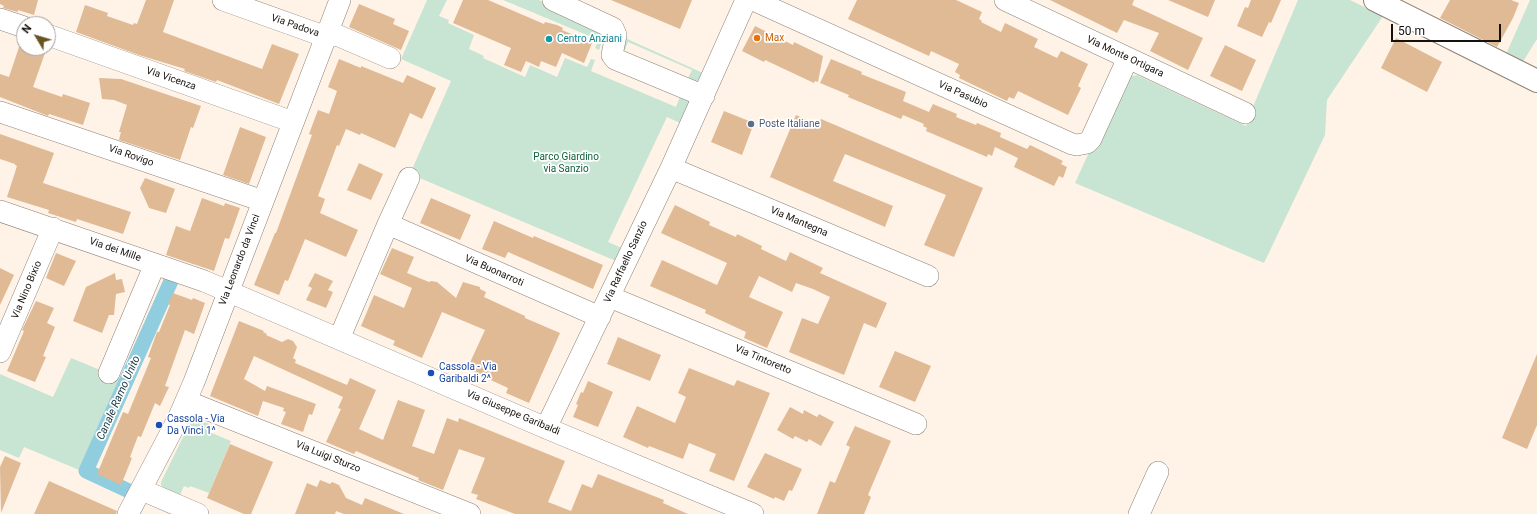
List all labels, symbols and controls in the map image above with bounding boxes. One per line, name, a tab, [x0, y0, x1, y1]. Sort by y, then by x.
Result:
street label: Via Padova	[269, 12, 321, 40]
north arrow	[16, 16, 56, 56]
scale bar	[1393, 16, 1503, 42]
text: N	[19, 22, 34, 36]
text: 50 m	[1398, 24, 1425, 38]
place label: Max	[765, 32, 784, 44]
place label: Centro Anziani	[557, 33, 622, 45]
marker: Max	[752, 33, 762, 43]
marker: Centro Anziani	[544, 34, 554, 44]
street label: Via Monte Ortigara	[1085, 34, 1165, 80]
street label: Via Vicenza	[144, 65, 198, 93]
street label: Via Pasubio	[936, 79, 990, 111]
place label: Poste Italiane	[759, 118, 820, 130]
marker: Poste Italiane	[746, 119, 756, 129]
street label: Via Rovigo	[107, 143, 155, 169]
park label: Parco Giardino via Sanzio	[533, 151, 599, 174]
street label: Via Mantegna	[768, 204, 830, 240]
street label: Via Leonardo da Vinci	[217, 213, 263, 307]
street label: Via Raffaello Sanzio	[602, 219, 650, 305]
street label: Via dei Mille	[88, 236, 142, 264]
street label: Via Buonarroti	[463, 253, 525, 289]
street label: Via Nino Bixio	[9, 259, 45, 321]
street label: Via Tintoretto	[733, 343, 793, 377]
water label: Canale Ramo Unito	[95, 354, 143, 442]
place label: Cassola - Via Garibaldi 2^	[439, 361, 497, 384]
marker: Cassola - Via Garibaldi 2^	[426, 368, 436, 378]
street label: Via Giuseppe Garibaldi	[464, 388, 562, 438]
place label: Cassola - Via Da Vinci 1^	[167, 413, 225, 436]
marker: Cassola - Via Da Vinci 1^	[154, 420, 164, 430]
street label: Via Luigi Sturzo	[294, 439, 362, 475]

